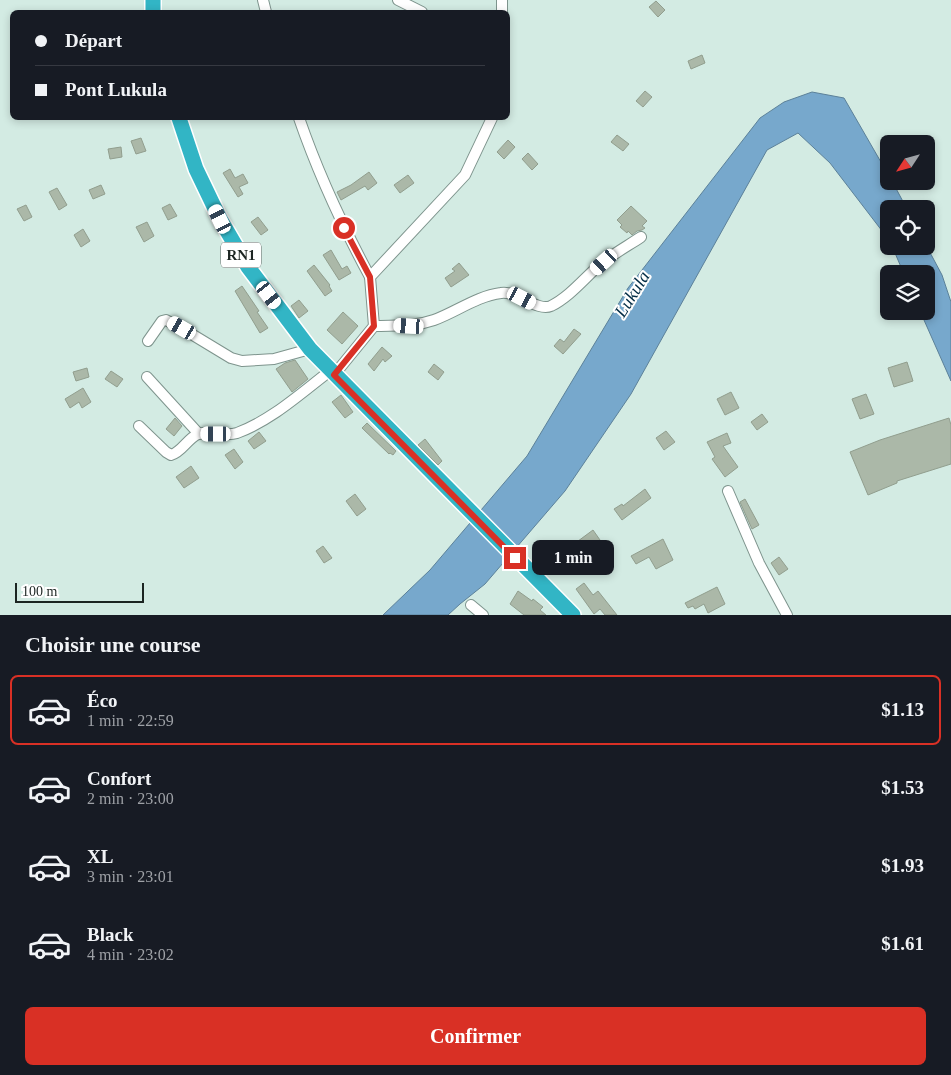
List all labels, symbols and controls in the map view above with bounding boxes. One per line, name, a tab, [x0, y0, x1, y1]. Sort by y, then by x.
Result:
text: Départ	[65, 30, 122, 51]
text: Pont Lukula	[65, 79, 167, 100]
north arrow	[880, 135, 935, 190]
map controls	[880, 135, 935, 320]
button: locate	[880, 200, 935, 255]
car	[206, 202, 233, 236]
route start	[333, 217, 355, 239]
road number: RN1	[221, 242, 261, 268]
car	[587, 246, 620, 278]
button: layers	[880, 265, 935, 320]
water label: Lukula	[610, 267, 654, 321]
car	[253, 279, 284, 311]
car	[505, 285, 538, 311]
car	[165, 314, 198, 342]
car	[393, 318, 424, 334]
car	[201, 427, 231, 442]
callout: 1 min	[532, 540, 615, 576]
route end	[504, 547, 526, 569]
text: 1 min	[554, 549, 592, 566]
scale bar	[15, 580, 144, 603]
text: 100 m	[22, 584, 57, 599]
text: Choisir une course	[25, 632, 201, 657]
icon: car	[27, 688, 72, 733]
text: Éco	[87, 690, 118, 711]
text: $1.13	[881, 699, 924, 720]
text: 1 min · 22:59	[87, 712, 174, 729]
icon: car	[27, 766, 72, 811]
text: Confort	[87, 768, 151, 789]
text: $1.53	[881, 777, 924, 798]
text: 2 min · 23:00	[87, 790, 174, 807]
icon: car	[27, 844, 72, 889]
text: XL	[87, 846, 113, 867]
text: $1.93	[881, 855, 924, 876]
text: 3 min · 23:01	[87, 868, 174, 885]
icon: car	[27, 922, 72, 967]
text: Black	[87, 924, 133, 945]
text: $1.61	[881, 933, 924, 954]
text: 4 min · 23:02	[87, 946, 174, 963]
button: Confirmer	[25, 1007, 926, 1065]

